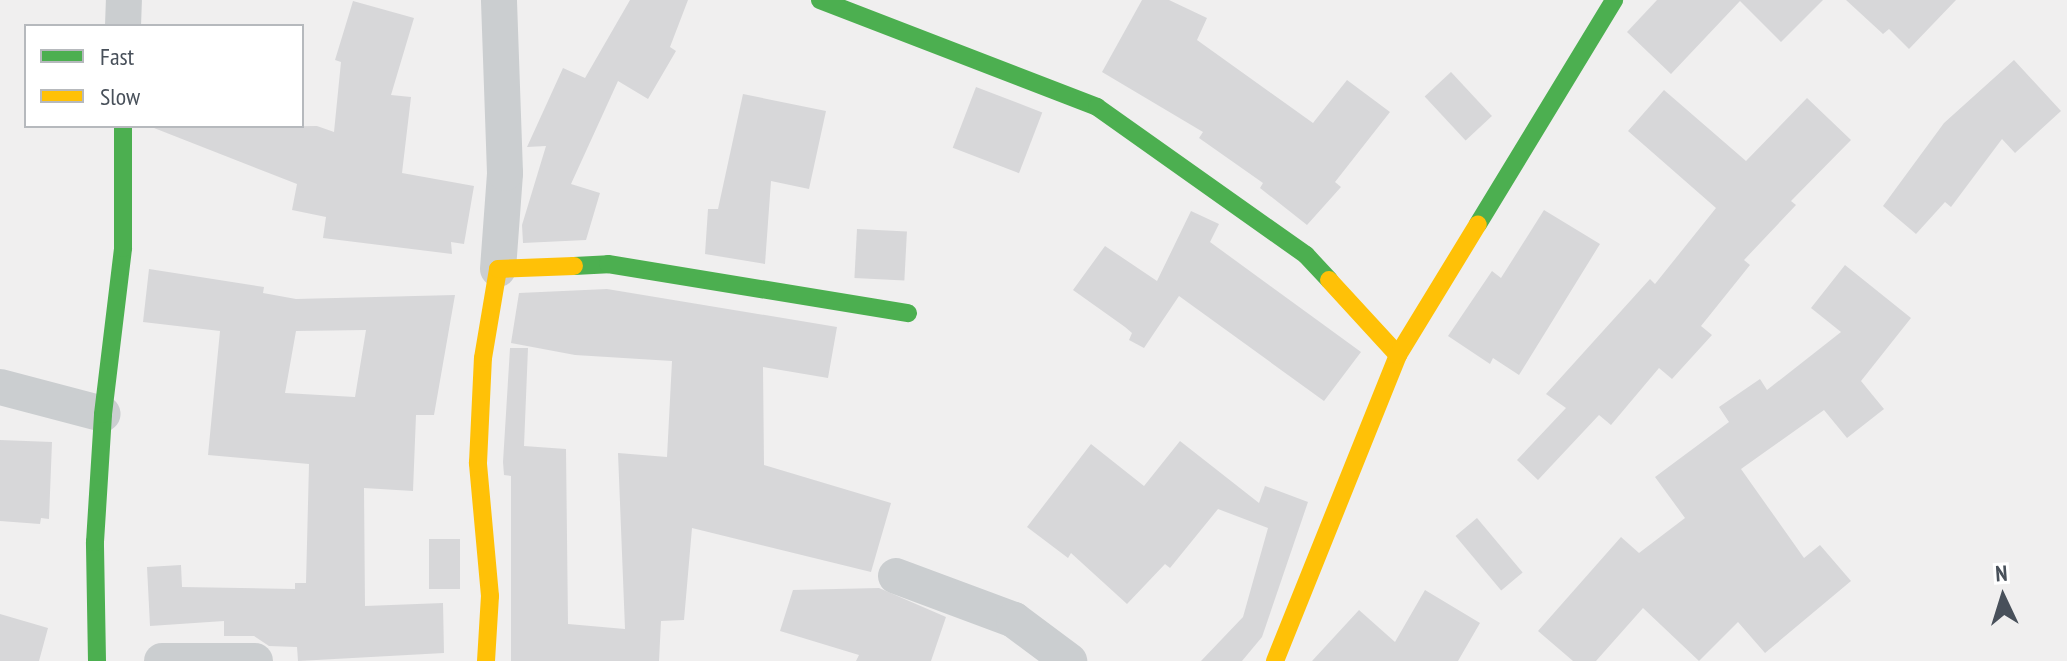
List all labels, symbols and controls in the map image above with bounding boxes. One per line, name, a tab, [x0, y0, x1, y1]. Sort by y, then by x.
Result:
legend	[24, 24, 304, 128]
text: Fast	[100, 41, 134, 72]
text: Slow	[100, 81, 140, 112]
north arrow	[1963, 557, 2043, 637]
text: N	[1994, 559, 2008, 587]

